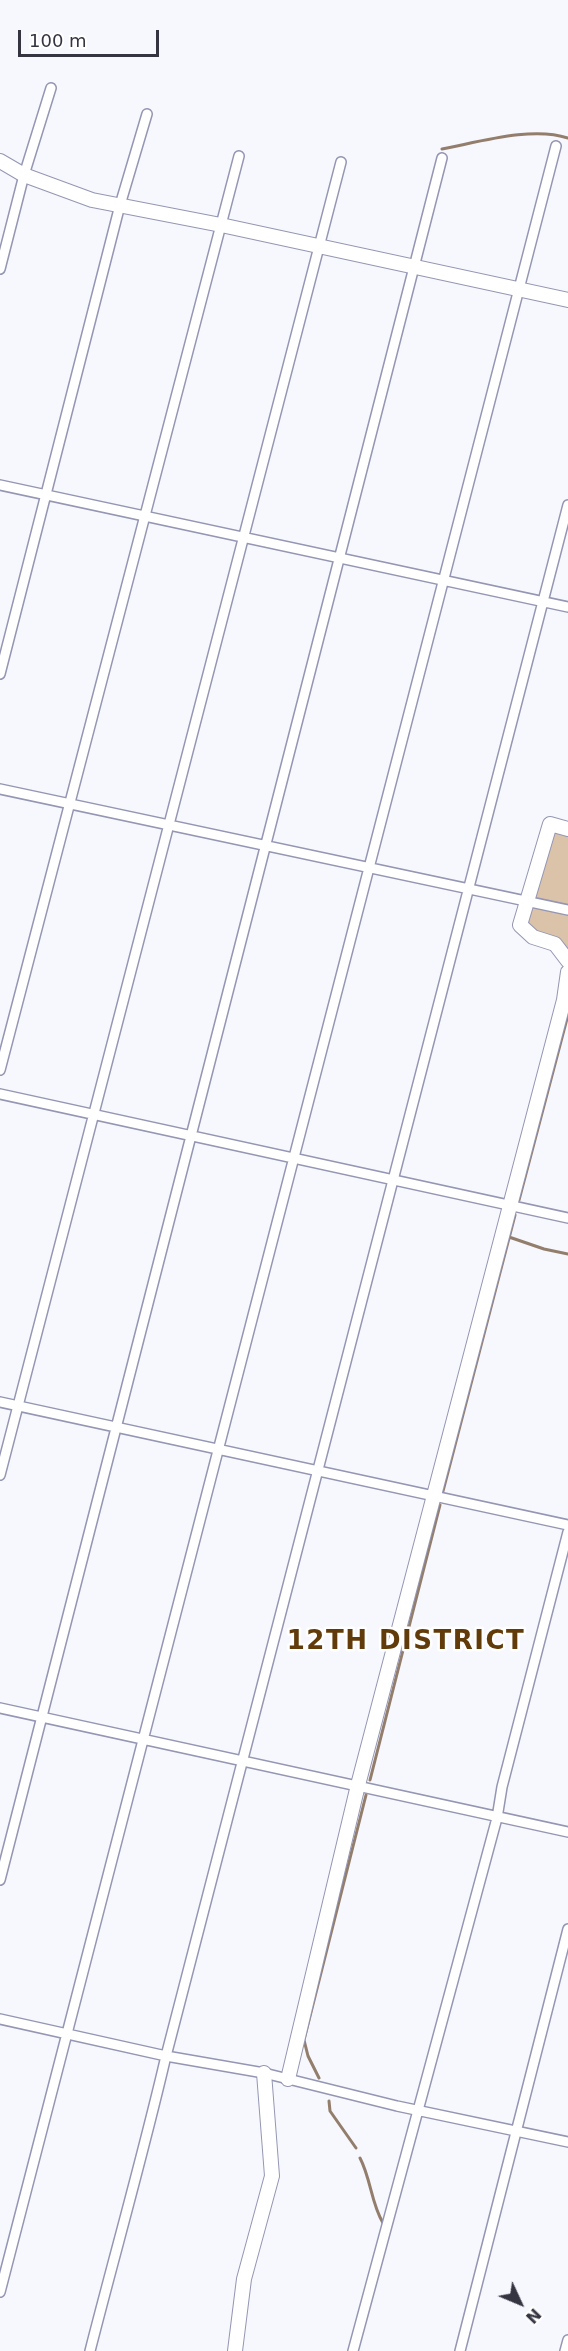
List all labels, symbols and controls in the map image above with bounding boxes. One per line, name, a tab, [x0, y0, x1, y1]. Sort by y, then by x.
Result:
scale bar	[21, 18, 162, 56]
text: 100 m	[29, 30, 87, 51]
district label: 12TH DISTRICT	[287, 1626, 525, 1658]
north arrow	[490, 2273, 550, 2333]
text: N	[522, 2304, 545, 2327]

